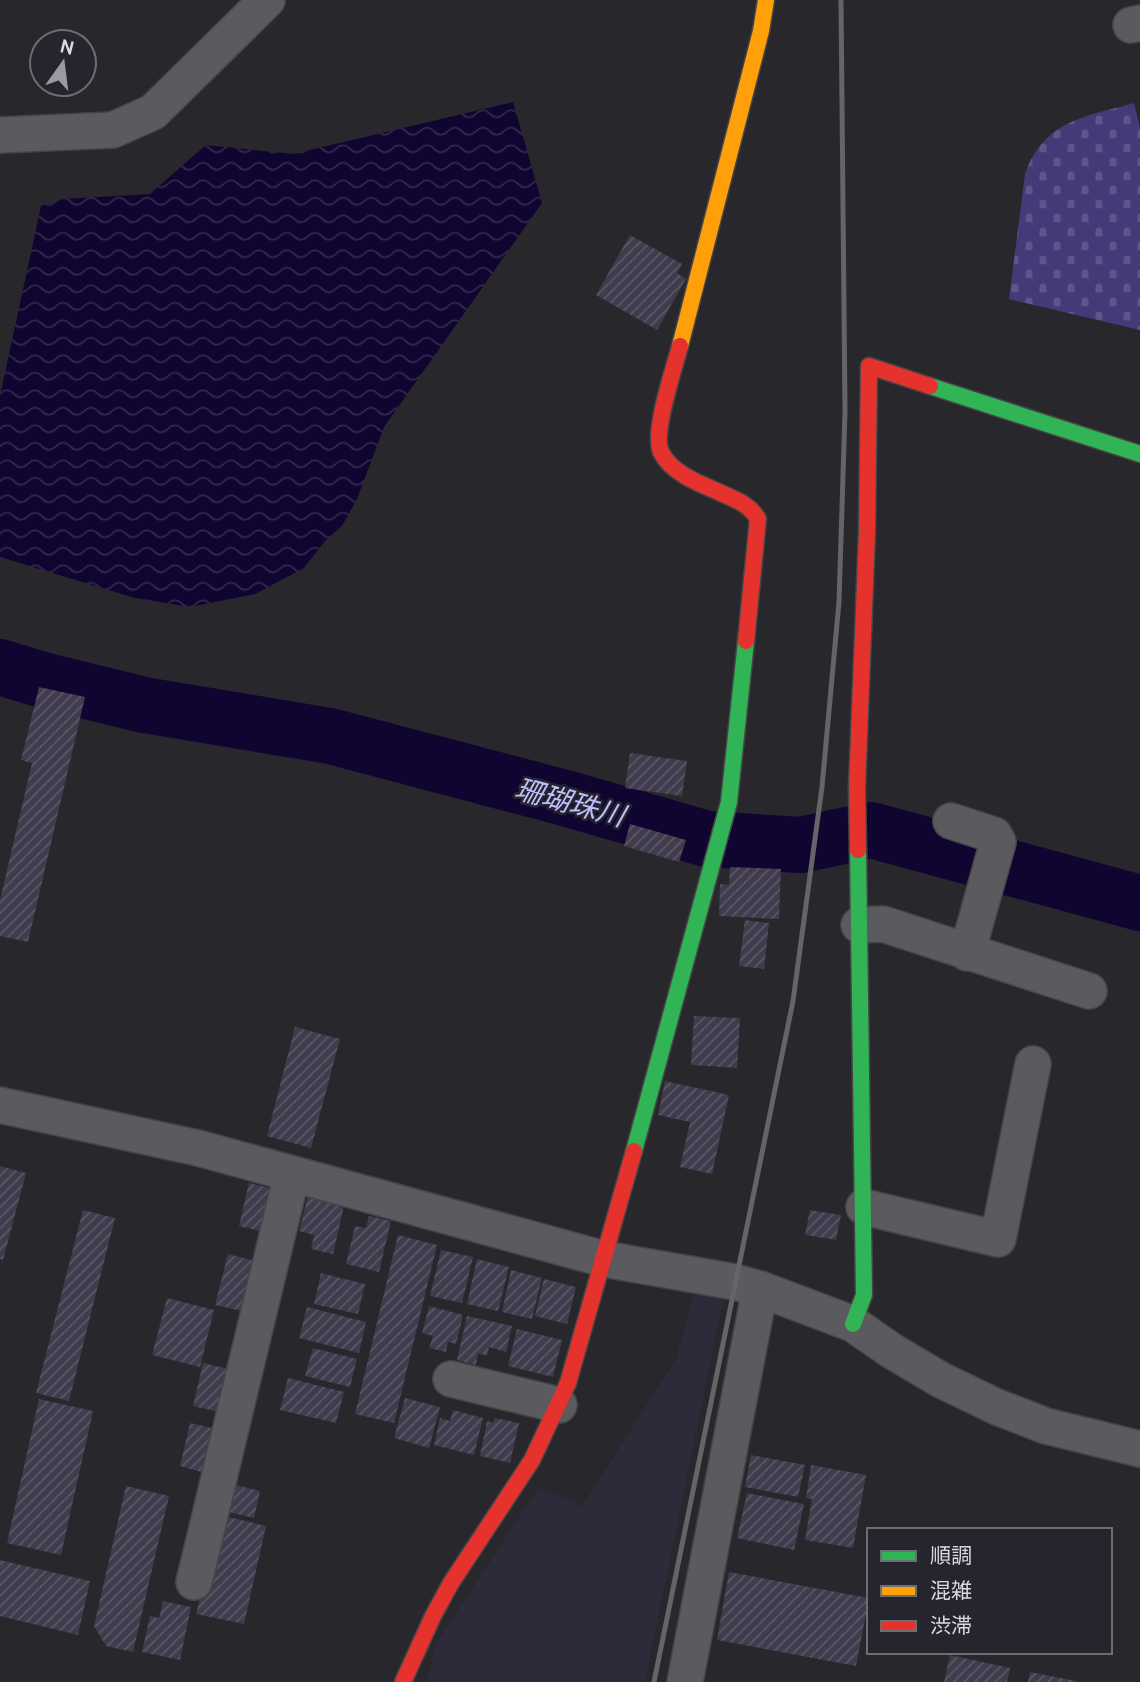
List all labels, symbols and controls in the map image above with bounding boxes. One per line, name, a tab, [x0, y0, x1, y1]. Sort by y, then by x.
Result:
north arrow	[28, 28, 98, 98]
text: N	[58, 34, 76, 60]
water label: 珊瑚珠川	[512, 771, 631, 834]
legend	[867, 1528, 1112, 1654]
text: 順調	[930, 1543, 972, 1568]
text: 混雑	[930, 1578, 972, 1603]
text: 渋滞	[930, 1613, 972, 1638]

